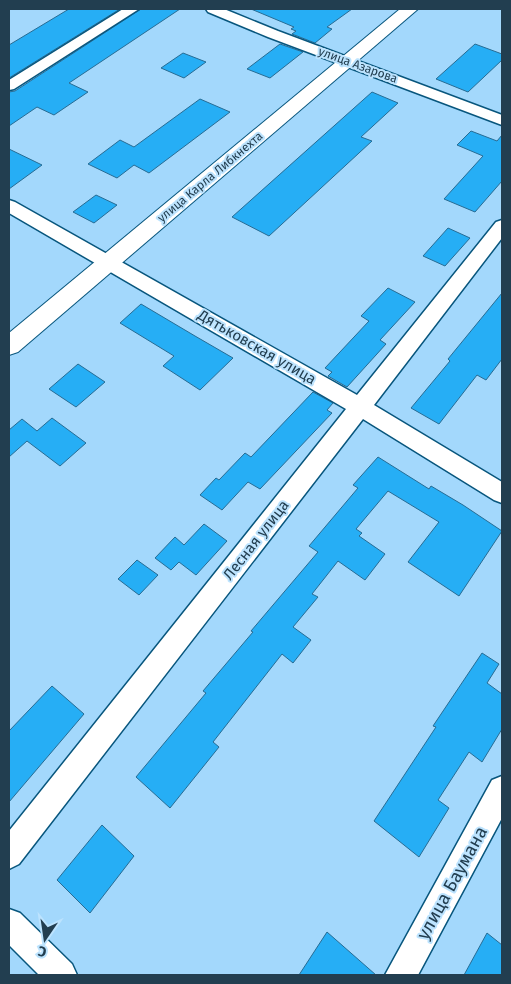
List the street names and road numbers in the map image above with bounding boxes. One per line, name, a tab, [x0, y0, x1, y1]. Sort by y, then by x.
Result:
street label: улица Азарова	[317, 44, 399, 86]
street label: улица Карла Либкнехта	[155, 129, 265, 225]
street label: Дятьковская улица	[194, 305, 319, 388]
street label: Лесная улица	[219, 497, 293, 583]
street label: улица Баумана	[412, 823, 492, 943]

